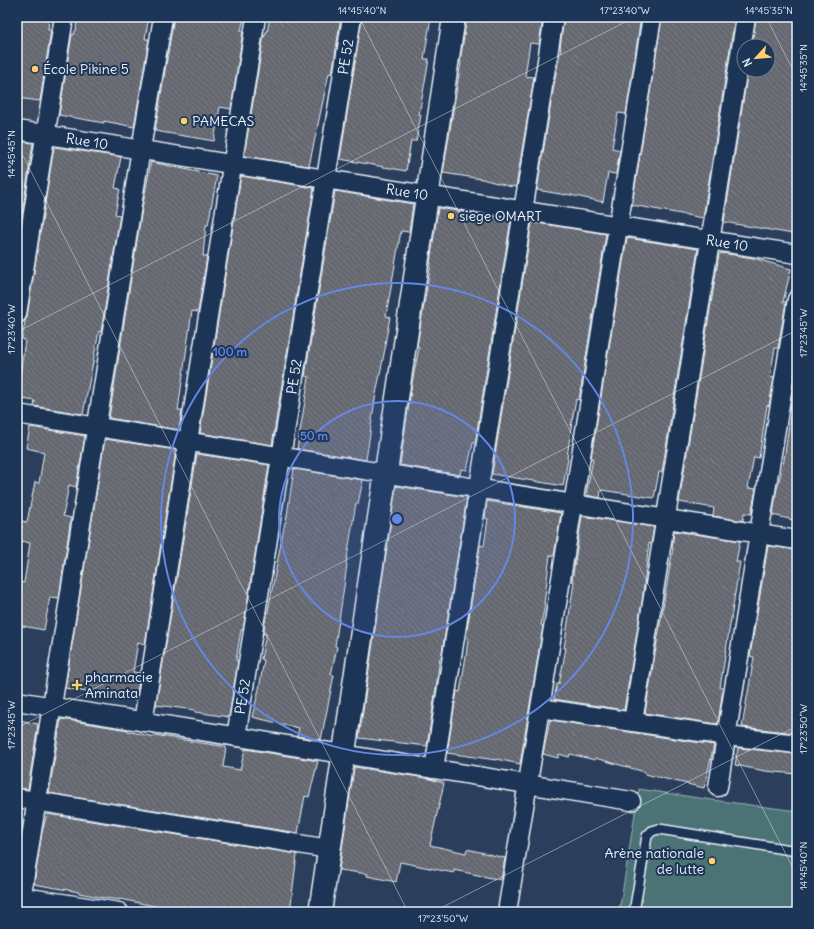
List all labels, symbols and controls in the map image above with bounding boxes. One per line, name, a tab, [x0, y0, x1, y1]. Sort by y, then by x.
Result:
text: 14°45'40"N	[338, 4, 386, 17]
text: 17°23'40"W	[600, 4, 650, 17]
text: 14°45'35"N	[745, 4, 793, 17]
street label: PE 52	[334, 37, 357, 76]
north arrow	[736, 38, 776, 78]
text: 14°45'35"N	[797, 44, 810, 92]
text: N	[739, 56, 755, 69]
place label: École Pikine 5	[43, 60, 129, 78]
marker: École Pikine 5	[30, 64, 40, 74]
place label: PAMECAS	[192, 112, 255, 130]
marker: PAMECAS	[179, 116, 189, 126]
street label: Rue 10	[65, 129, 110, 153]
text: 14°45'45"N	[5, 130, 18, 178]
street label: Rue 10	[385, 180, 430, 204]
place label: siege OMART	[459, 207, 542, 225]
marker: siege OMART	[446, 211, 456, 221]
street label: Rue 10	[705, 231, 750, 255]
text: 17°23'40"W	[5, 304, 18, 354]
text: 17°23'45"W	[797, 308, 810, 358]
text: 100 m	[213, 344, 247, 359]
street label: PE 52	[282, 357, 306, 396]
text: 50 m	[300, 428, 329, 443]
centre of rings	[390, 512, 404, 526]
place label: pharmacie Aminata	[85, 668, 153, 702]
street label: PE 52	[231, 677, 254, 716]
marker: pharmacie Aminata	[72, 680, 82, 690]
text: 17°23'45"W	[5, 700, 18, 750]
text: 17°23'50"W	[797, 704, 810, 754]
text: 14°45'40"N	[797, 842, 810, 890]
place label: Arène nationale de lutte	[605, 844, 704, 878]
marker: Arène nationale de lutte	[707, 856, 717, 866]
text: 17°23'50"W	[418, 912, 468, 925]

